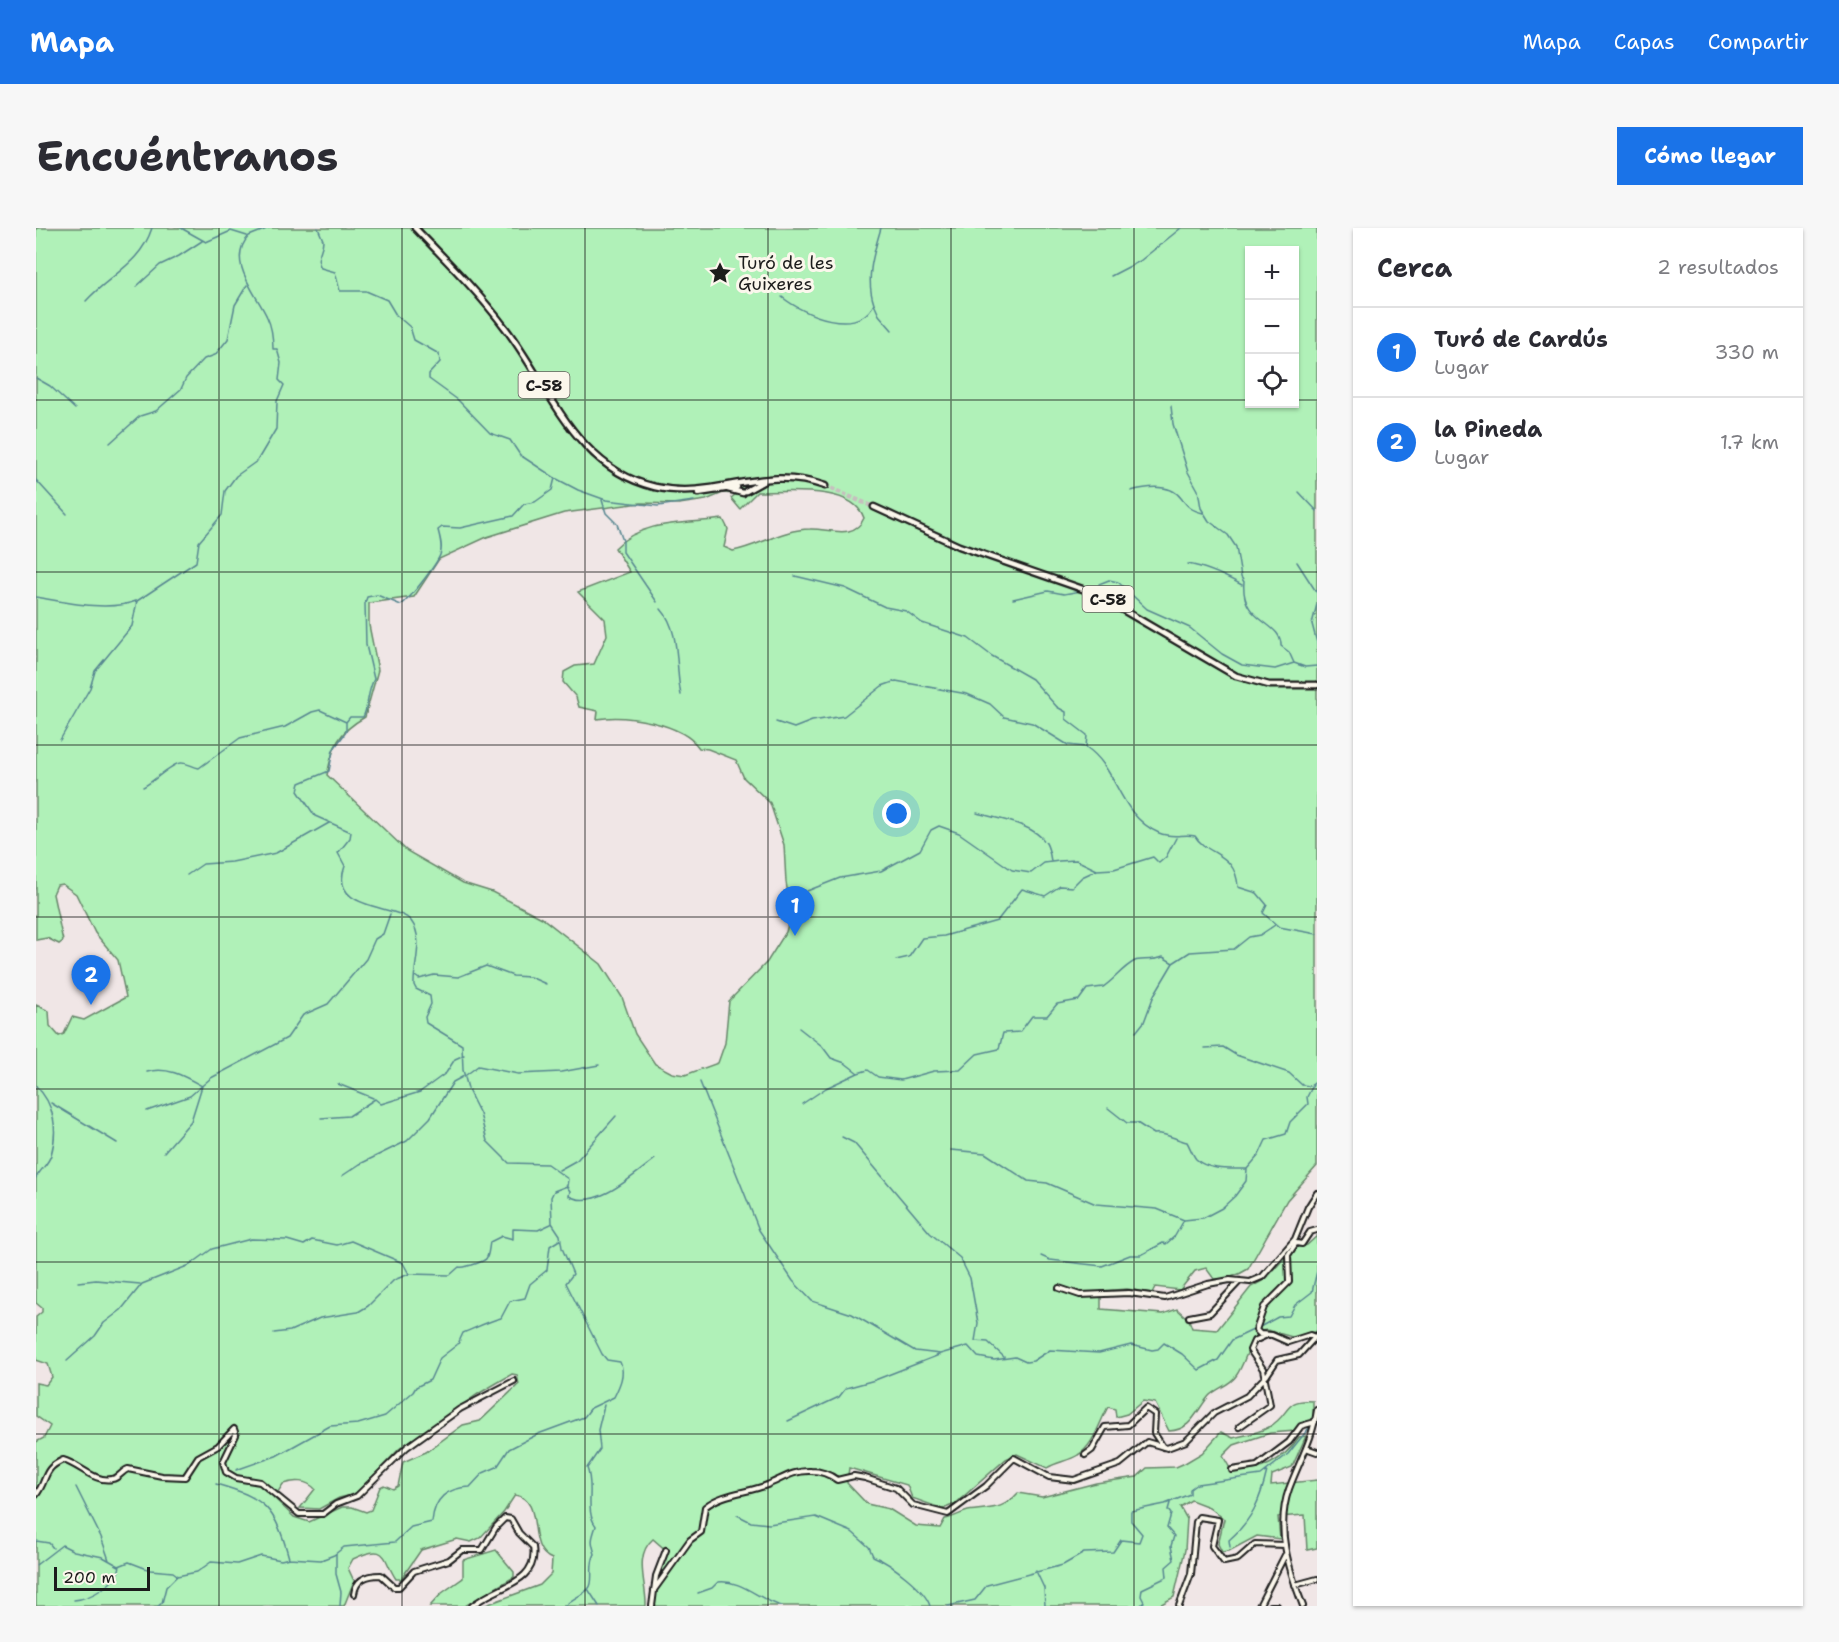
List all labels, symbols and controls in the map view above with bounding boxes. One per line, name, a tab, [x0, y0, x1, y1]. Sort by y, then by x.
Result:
text: Mapa	[30, 23, 114, 61]
text: Mapa	[1523, 28, 1581, 56]
text: Capas	[1614, 28, 1675, 56]
text: Compartir	[1708, 28, 1809, 56]
button: Cómo llegar	[1617, 127, 1803, 185]
text: Encuéntranos	[36, 128, 338, 184]
map controls	[1245, 246, 1299, 408]
button: +	[1245, 246, 1299, 300]
text: Cerca	[1377, 250, 1452, 285]
place label: Turó de les Guixeres	[738, 251, 834, 296]
text: 2 resultados	[1657, 254, 1779, 280]
place icon: Turó de les Guixeres	[707, 260, 733, 286]
button: −	[1245, 300, 1299, 354]
text: Turó de Cardús	[1434, 325, 1608, 354]
text: 1	[1392, 339, 1401, 365]
text: 330 m	[1715, 339, 1779, 365]
button: locate	[1245, 354, 1299, 408]
text: Lugar	[1434, 354, 1490, 380]
road number: C-58	[518, 372, 570, 398]
text: la Pineda	[1434, 415, 1542, 444]
text: 2	[1390, 429, 1404, 455]
text: 1.7 km	[1720, 429, 1779, 455]
text: Lugar	[1434, 444, 1490, 470]
road number: C-58	[1082, 586, 1134, 612]
your location	[882, 799, 911, 828]
pin: 1	[776, 886, 814, 936]
pin: 2	[72, 956, 110, 1005]
scale bar	[54, 1564, 150, 1592]
text: 200 m	[63, 1567, 115, 1588]

